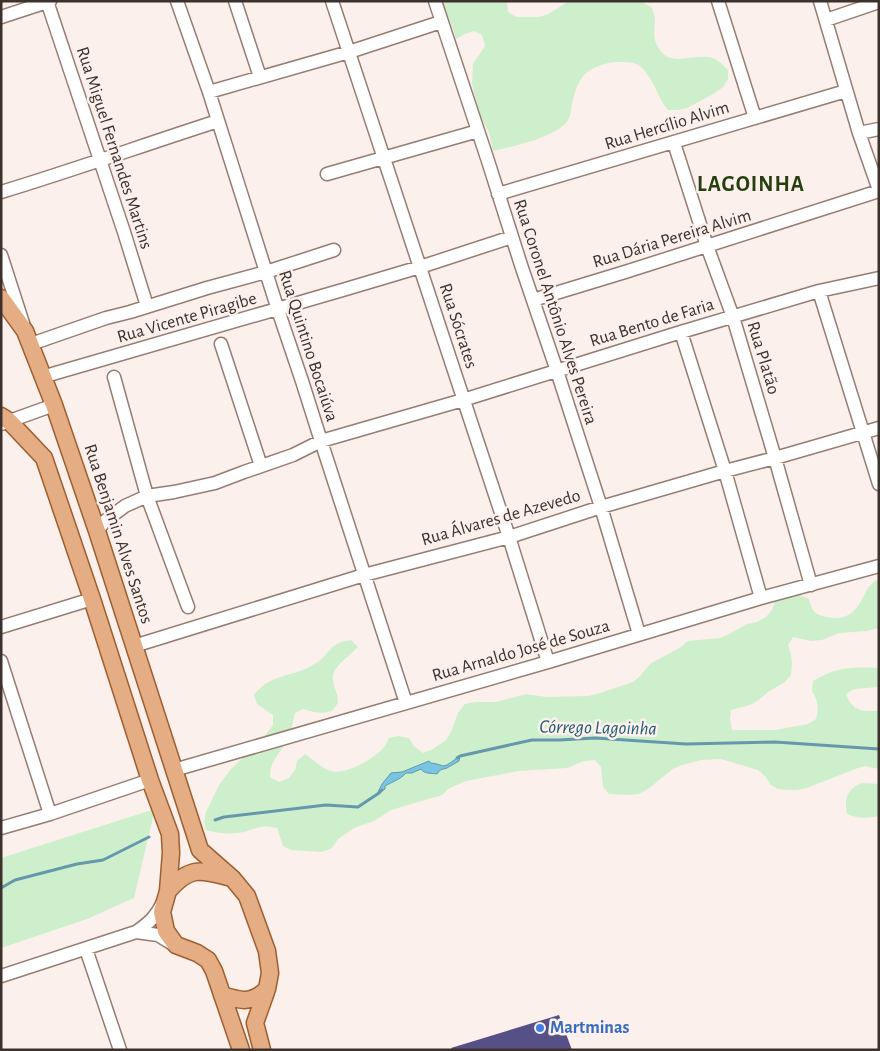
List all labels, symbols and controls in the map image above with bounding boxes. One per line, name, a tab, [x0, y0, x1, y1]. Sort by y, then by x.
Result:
street label: Rua Miguel Fernandes Martins	[73, 45, 155, 251]
street label: Rua Hercílio Alvim	[603, 98, 731, 154]
district label: LAGOINHA	[697, 173, 805, 195]
street label: Rua Coronel Antônio Alves Pereira	[510, 197, 600, 427]
street label: Rua Dária Pereira Alvim	[591, 206, 753, 272]
street label: Rua Quintino Bocaiúva	[275, 268, 341, 424]
street label: Rua Sócrates	[436, 281, 480, 371]
street label: Rua Vicente Piragibe	[115, 289, 259, 347]
street label: Rua Bento de Faria	[588, 296, 716, 350]
street label: Rua Platão	[743, 319, 783, 397]
street label: Rua Benjamin Alves Santos	[80, 442, 156, 626]
street label: Rua Álvares de Azevedo	[419, 484, 583, 549]
street label: Rua Arnaldo José de Souza	[430, 617, 612, 685]
water label: Córrego Lagoinha	[539, 717, 657, 739]
place label: Martminas	[550, 1019, 630, 1037]
marker: Martminas	[534, 1022, 546, 1034]

